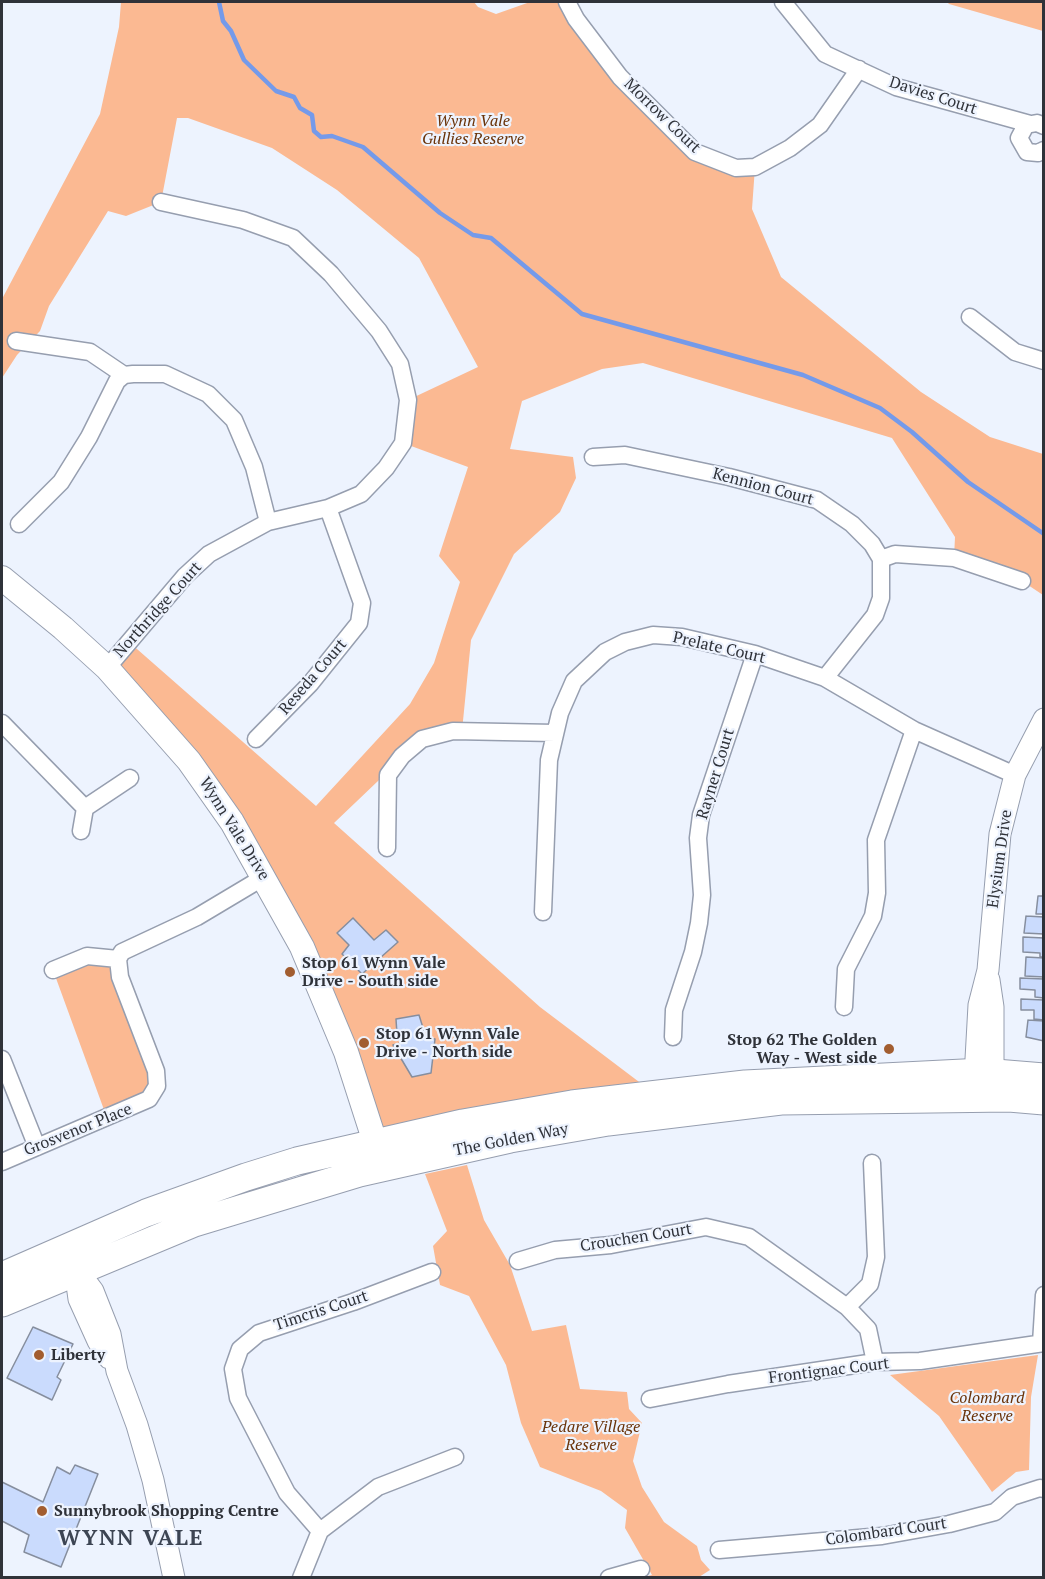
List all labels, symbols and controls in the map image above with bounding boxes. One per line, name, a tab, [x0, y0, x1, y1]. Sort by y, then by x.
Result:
street label: Davies Court	[887, 73, 979, 119]
street label: Morrow Court	[620, 75, 704, 157]
park label: Wynn Vale Gullies Reserve	[422, 111, 524, 149]
street label: Kennion Court	[710, 464, 816, 510]
street label: Northridge Court	[110, 558, 206, 662]
street label: Prelate Court	[671, 628, 767, 668]
street label: Reseda Court	[275, 635, 351, 719]
street label: Rayner Court	[693, 726, 739, 822]
street label: Wynn Vale Drive	[195, 774, 273, 884]
street label: Elysium Drive	[984, 809, 1016, 909]
place label: Stop 61 Wynn Vale Drive - South side	[302, 953, 446, 991]
marker: Stop 61 Wynn Vale Drive - South side	[283, 965, 297, 979]
place label: Stop 61 Wynn Vale Drive - North side	[376, 1024, 520, 1062]
place label: Stop 62 The Golden Way - West side	[727, 1030, 877, 1068]
marker: Stop 61 Wynn Vale Drive - North side	[357, 1036, 371, 1050]
marker: Stop 62 The Golden Way - West side	[882, 1042, 896, 1056]
street label: Grosvenor Place	[21, 1100, 135, 1160]
street label: The Golden Way	[452, 1119, 570, 1161]
street label: Crouchen Court	[579, 1220, 693, 1256]
street label: Timcris Court	[272, 1287, 370, 1335]
place label: Liberty	[51, 1345, 105, 1365]
marker: Liberty	[32, 1348, 46, 1362]
street label: Frontignac Court	[768, 1354, 890, 1388]
park label: Colombard Reserve	[949, 1388, 1025, 1426]
park label: Pedare Village Reserve	[542, 1417, 640, 1455]
place label: Sunnybrook Shopping Centre	[54, 1501, 279, 1521]
marker: Sunnybrook Shopping Centre	[35, 1504, 49, 1518]
street label: Colombard Court	[824, 1514, 948, 1550]
district label: WYNN VALE	[58, 1526, 204, 1552]

